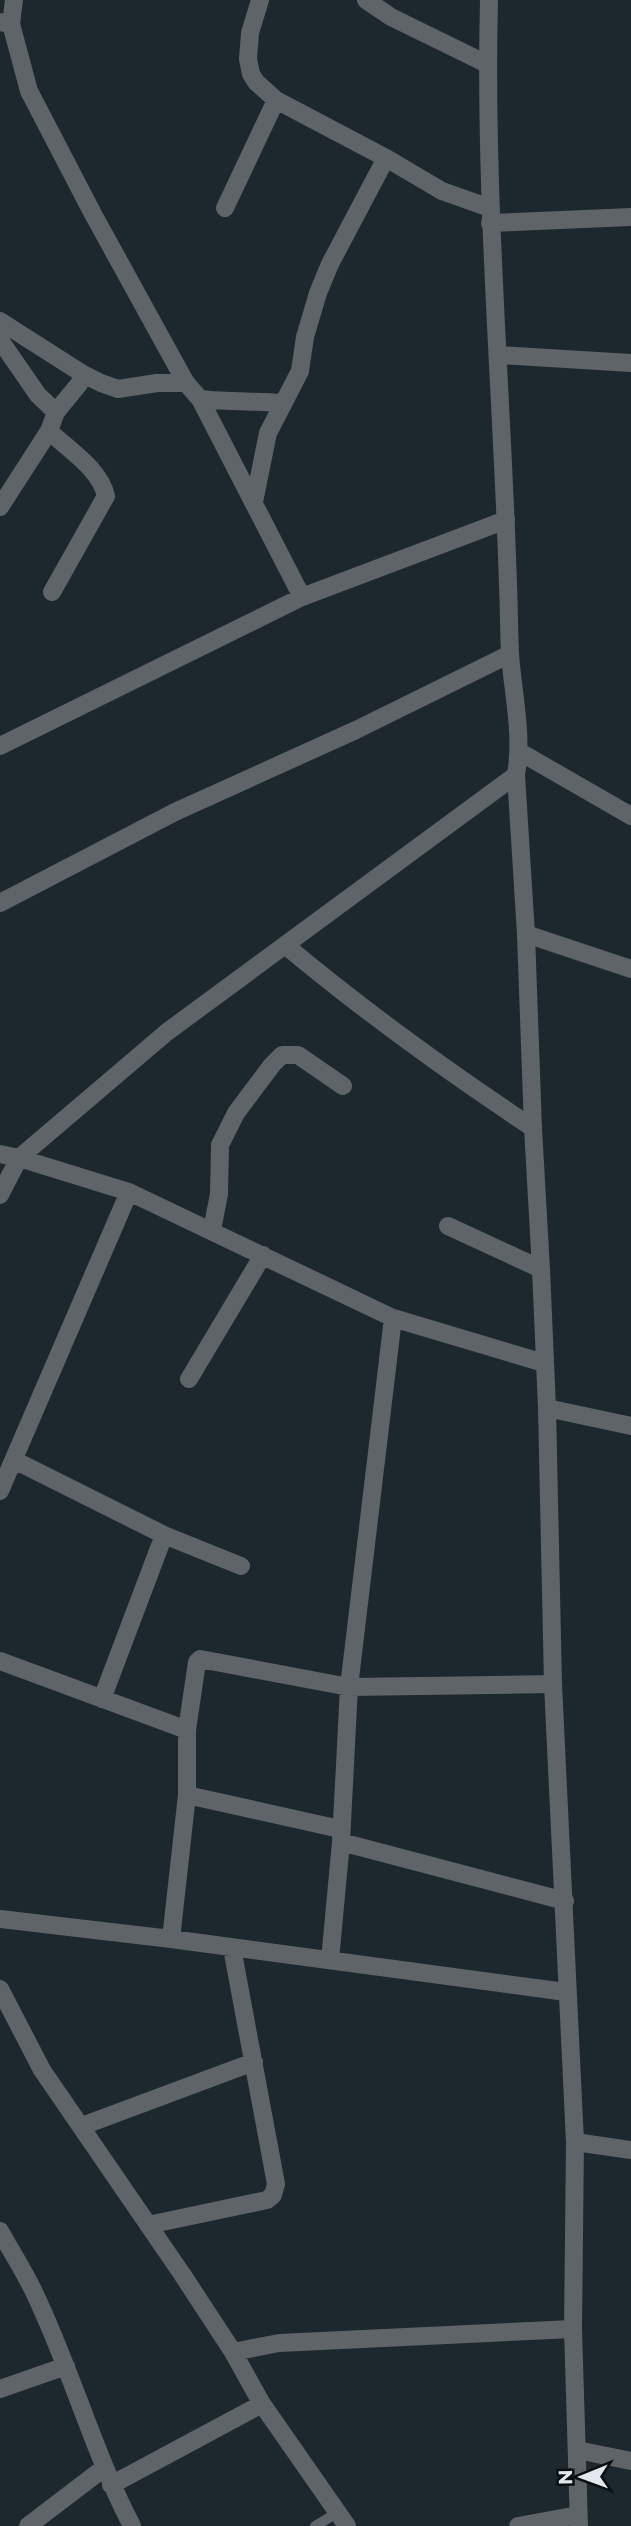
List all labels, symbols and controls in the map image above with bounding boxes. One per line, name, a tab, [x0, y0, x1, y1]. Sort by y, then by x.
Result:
north arrow	[547, 2442, 617, 2512]
text: N	[554, 2469, 577, 2485]

